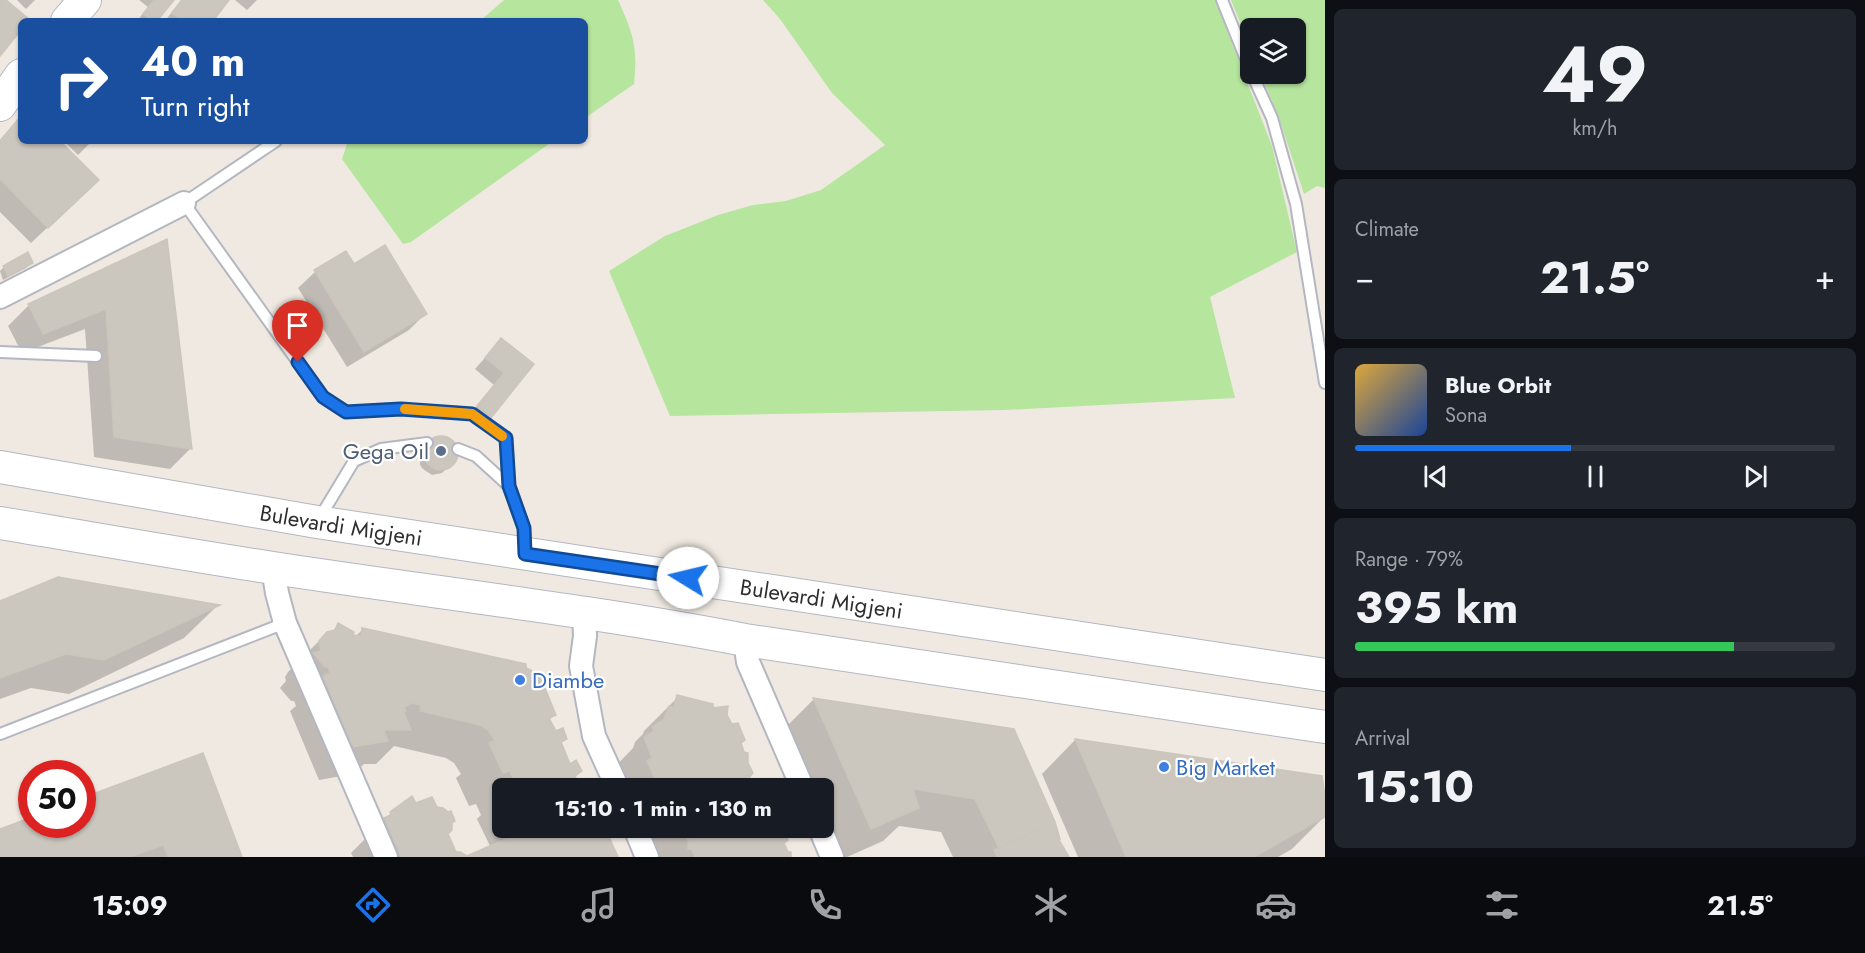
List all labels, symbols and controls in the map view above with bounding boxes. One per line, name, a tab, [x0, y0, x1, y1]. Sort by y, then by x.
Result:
map controls	[1240, 18, 1306, 84]
button: layers	[1240, 18, 1306, 84]
text: 49	[1542, 19, 1648, 131]
text: 40 m	[141, 31, 245, 92]
icon: right	[42, 42, 120, 120]
text: Turn right	[141, 87, 249, 126]
text: km/h	[1572, 114, 1618, 143]
text: Climate	[1355, 215, 1419, 244]
text: 21.5°	[1540, 245, 1649, 310]
text: −	[1355, 254, 1374, 301]
text: +	[1815, 254, 1835, 301]
pin	[272, 300, 323, 362]
icon: arrive	[281, 309, 314, 342]
text: Blue Orbit	[1445, 369, 1551, 401]
text: Sona	[1445, 401, 1487, 430]
place label: Gega Oil	[343, 435, 429, 467]
marker: Gega Oil	[434, 444, 448, 458]
icon: previous	[1419, 460, 1452, 493]
icon: pause	[1579, 460, 1612, 493]
icon: next	[1739, 460, 1772, 493]
street label: Bulevardi Migjeni	[257, 496, 425, 554]
text: Range · 79%	[1355, 545, 1463, 574]
position arrow	[656, 546, 720, 610]
street label: Bulevardi Migjeni	[738, 570, 905, 627]
text: 395 km	[1355, 575, 1518, 640]
place label: Diambe	[532, 664, 604, 696]
marker: Diambe	[513, 673, 527, 687]
text: Arrival	[1355, 724, 1410, 753]
place label: Big Market	[1176, 751, 1276, 783]
text: 15:10	[1355, 754, 1474, 819]
speed limit sign: 50	[18, 760, 96, 838]
marker: Big Market	[1157, 760, 1171, 774]
text: 15:10 · 1 min · 130 m	[554, 792, 772, 824]
icon: directions	[352, 884, 394, 926]
icon: music	[578, 884, 620, 926]
icon: phone	[804, 884, 846, 926]
icon: climate	[1030, 884, 1072, 926]
icon: car	[1255, 884, 1297, 926]
icon: filters	[1481, 884, 1523, 926]
text: 15:09	[92, 886, 168, 925]
text: 21.5°	[1707, 886, 1773, 925]

